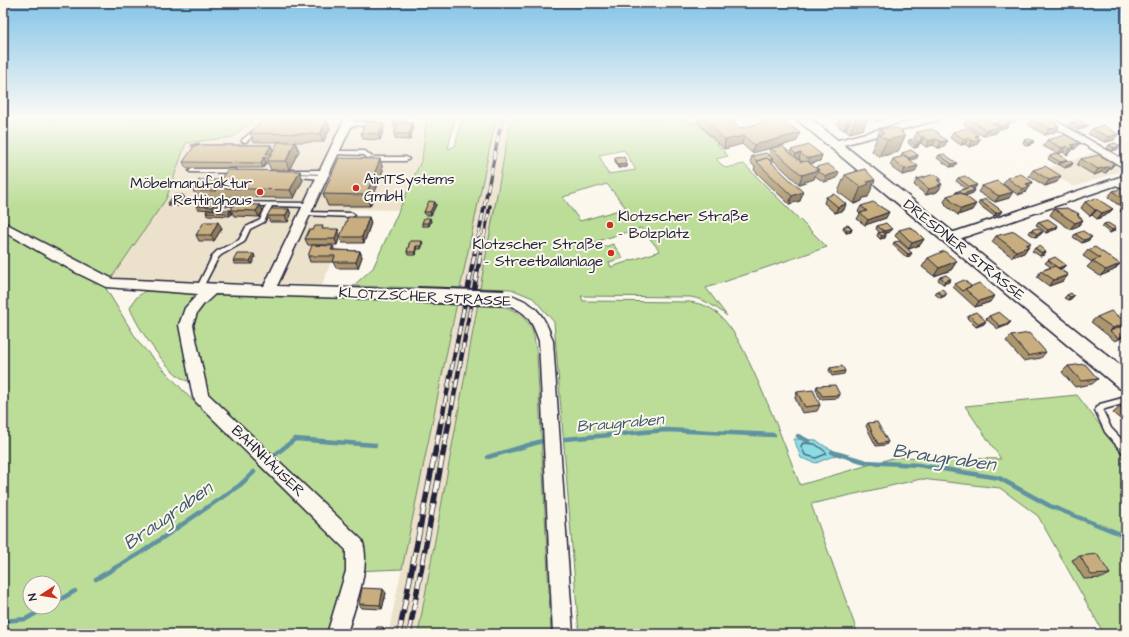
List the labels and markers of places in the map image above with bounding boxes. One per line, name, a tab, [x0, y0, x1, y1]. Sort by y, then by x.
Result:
place label: AirITSystems GmbH	[364, 169, 455, 207]
place label: Möbelmanufaktur Rettinghaus	[130, 173, 252, 212]
marker: AirITSystems GmbH	[351, 183, 361, 193]
marker: Möbelmanufaktur Rettinghaus	[255, 187, 265, 197]
place label: Klotzscher Straße - Bolzplatz	[618, 206, 749, 244]
marker: Klotzscher Straße - Bolzplatz	[605, 220, 615, 230]
place label: Klotzscher Straße - Streetballanlage	[472, 234, 603, 273]
marker: Klotzscher Straße - Streetballanlage	[606, 248, 616, 258]

